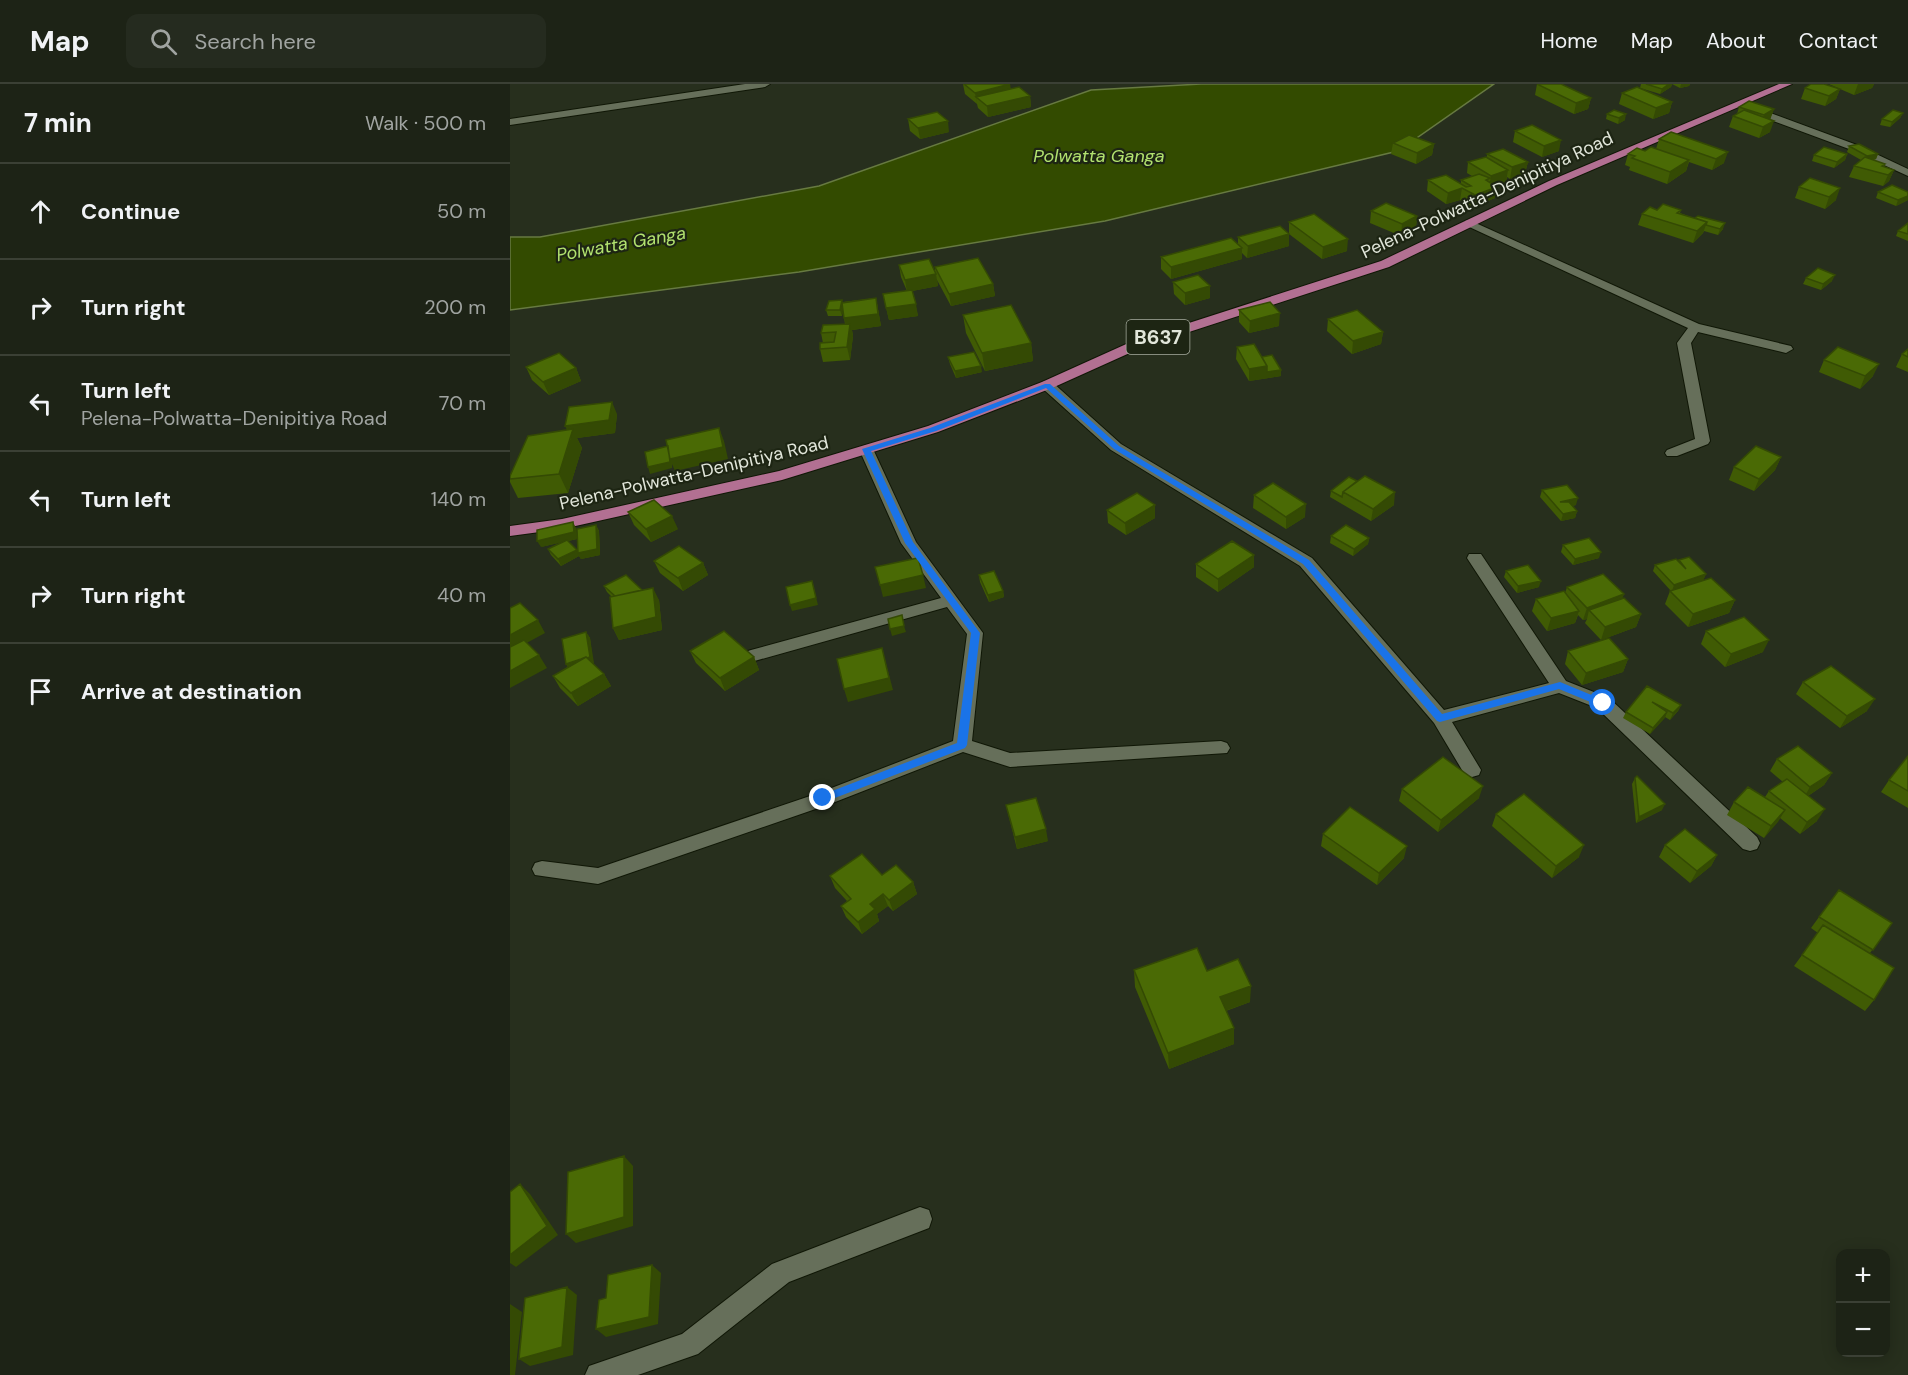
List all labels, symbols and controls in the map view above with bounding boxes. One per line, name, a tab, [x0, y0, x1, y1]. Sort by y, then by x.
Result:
search box	[126, 14, 546, 68]
text: Map	[30, 23, 90, 60]
icon: search	[147, 25, 180, 58]
text: Search here	[195, 27, 316, 56]
text: Home	[1540, 27, 1598, 55]
text: Map	[1631, 27, 1673, 55]
text: About	[1706, 27, 1766, 55]
text: Contact	[1799, 27, 1878, 55]
text: 7 min	[24, 106, 92, 140]
text: Walk · 500 m	[365, 110, 486, 136]
street label: Pelena-Polwatta-Denipitiya Road	[1357, 126, 1617, 264]
water label: Polwatta Ganga	[1033, 144, 1165, 168]
icon: ahead	[24, 195, 57, 228]
text: Continue	[81, 197, 180, 226]
text: 50 m	[437, 198, 486, 224]
water label: Polwatta Ganga	[554, 221, 688, 267]
icon: right	[24, 291, 57, 324]
text: Turn right	[81, 293, 186, 322]
text: 200 m	[424, 294, 486, 320]
road number: B637	[1126, 320, 1190, 354]
text: Turn left	[81, 376, 171, 405]
icon: left	[24, 387, 57, 420]
text: 70 m	[439, 390, 486, 416]
text: Pelena-Polwatta-Denipitiya Road	[81, 405, 387, 431]
street label: Pelena-Polwatta-Denipitiya Road	[557, 430, 831, 516]
icon: left	[24, 483, 57, 516]
text: Turn left	[81, 485, 171, 514]
text: 140 m	[431, 486, 486, 512]
icon: right	[24, 579, 57, 612]
text: Turn right	[81, 581, 186, 610]
text: 40 m	[437, 582, 486, 608]
icon: arrive	[24, 675, 57, 708]
text: Arrive at destination	[81, 677, 302, 706]
route start	[1589, 689, 1615, 715]
route end	[809, 784, 835, 810]
map controls	[1836, 1249, 1890, 1357]
button: +	[1836, 1249, 1890, 1303]
button: −	[1836, 1303, 1890, 1357]

